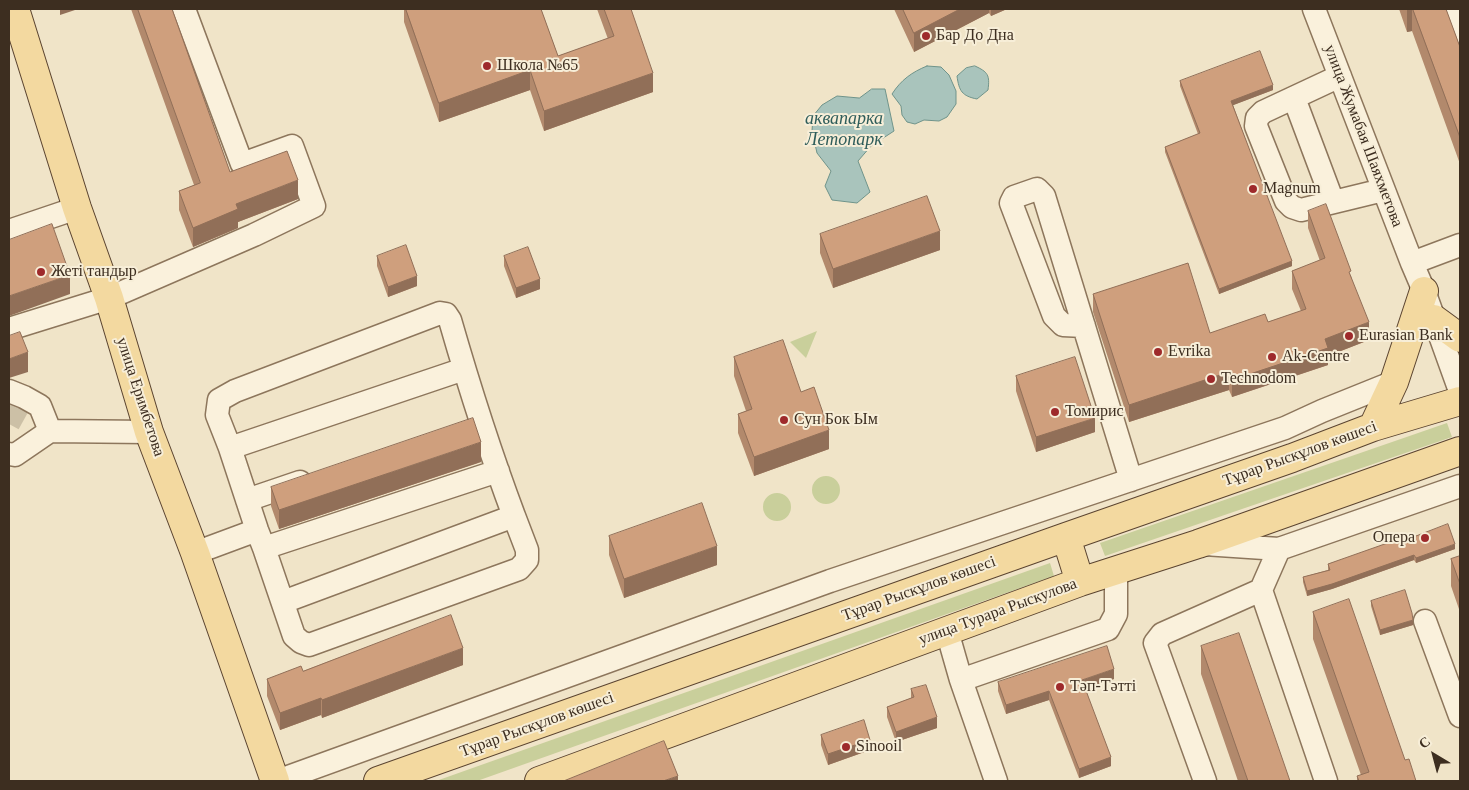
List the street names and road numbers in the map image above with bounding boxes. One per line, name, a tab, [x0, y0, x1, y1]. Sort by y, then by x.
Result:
street label: улица Жумабая Шаяхметова	[1319, 42, 1407, 230]
street label: улица Еримбетова	[112, 335, 168, 459]
street label: Тұрар Рыскұлов көшесі	[1221, 417, 1379, 491]
street label: Тұрар Рыскұлов көшесі	[840, 552, 998, 626]
street label: улица Турара Рыскулова	[916, 574, 1080, 650]
street label: Тұрар Рыскұлов көшесі	[458, 688, 616, 762]

